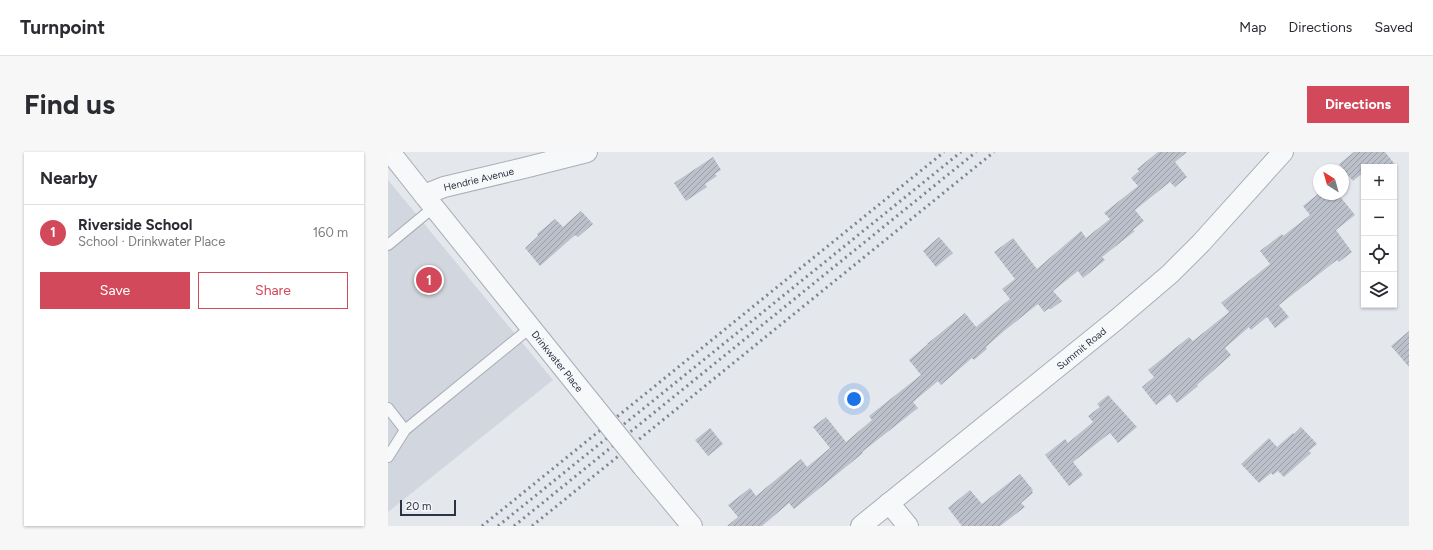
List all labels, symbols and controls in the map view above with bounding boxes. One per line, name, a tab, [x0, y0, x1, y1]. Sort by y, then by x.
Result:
text: Turnpoint	[20, 16, 105, 39]
text: Map	[1239, 19, 1267, 36]
text: Directions	[1289, 19, 1352, 36]
text: Saved	[1374, 19, 1413, 36]
button: Directions	[1307, 86, 1409, 123]
text: Find us	[24, 87, 115, 121]
street label: Hendrie Avenue	[442, 164, 516, 193]
north arrow	[1313, 164, 1349, 200]
map controls	[1361, 164, 1397, 308]
button: +	[1361, 164, 1397, 200]
text: Nearby	[40, 168, 98, 188]
button: −	[1361, 200, 1397, 236]
text: Riverside School	[78, 216, 192, 234]
text: 1	[50, 225, 56, 240]
text: 160 m	[313, 225, 348, 240]
text: School · Drinkwater Place	[78, 234, 225, 249]
button: locate	[1361, 236, 1397, 272]
pin: 1	[416, 265, 442, 295]
button: Save	[40, 272, 190, 309]
button: Share	[198, 272, 348, 309]
button: layers	[1361, 272, 1397, 308]
street label: Summit Road	[1054, 324, 1109, 372]
street label: Drinkwater Place	[529, 328, 586, 395]
your location	[844, 389, 864, 409]
scale bar	[400, 498, 456, 517]
text: 20 m	[406, 500, 431, 513]

